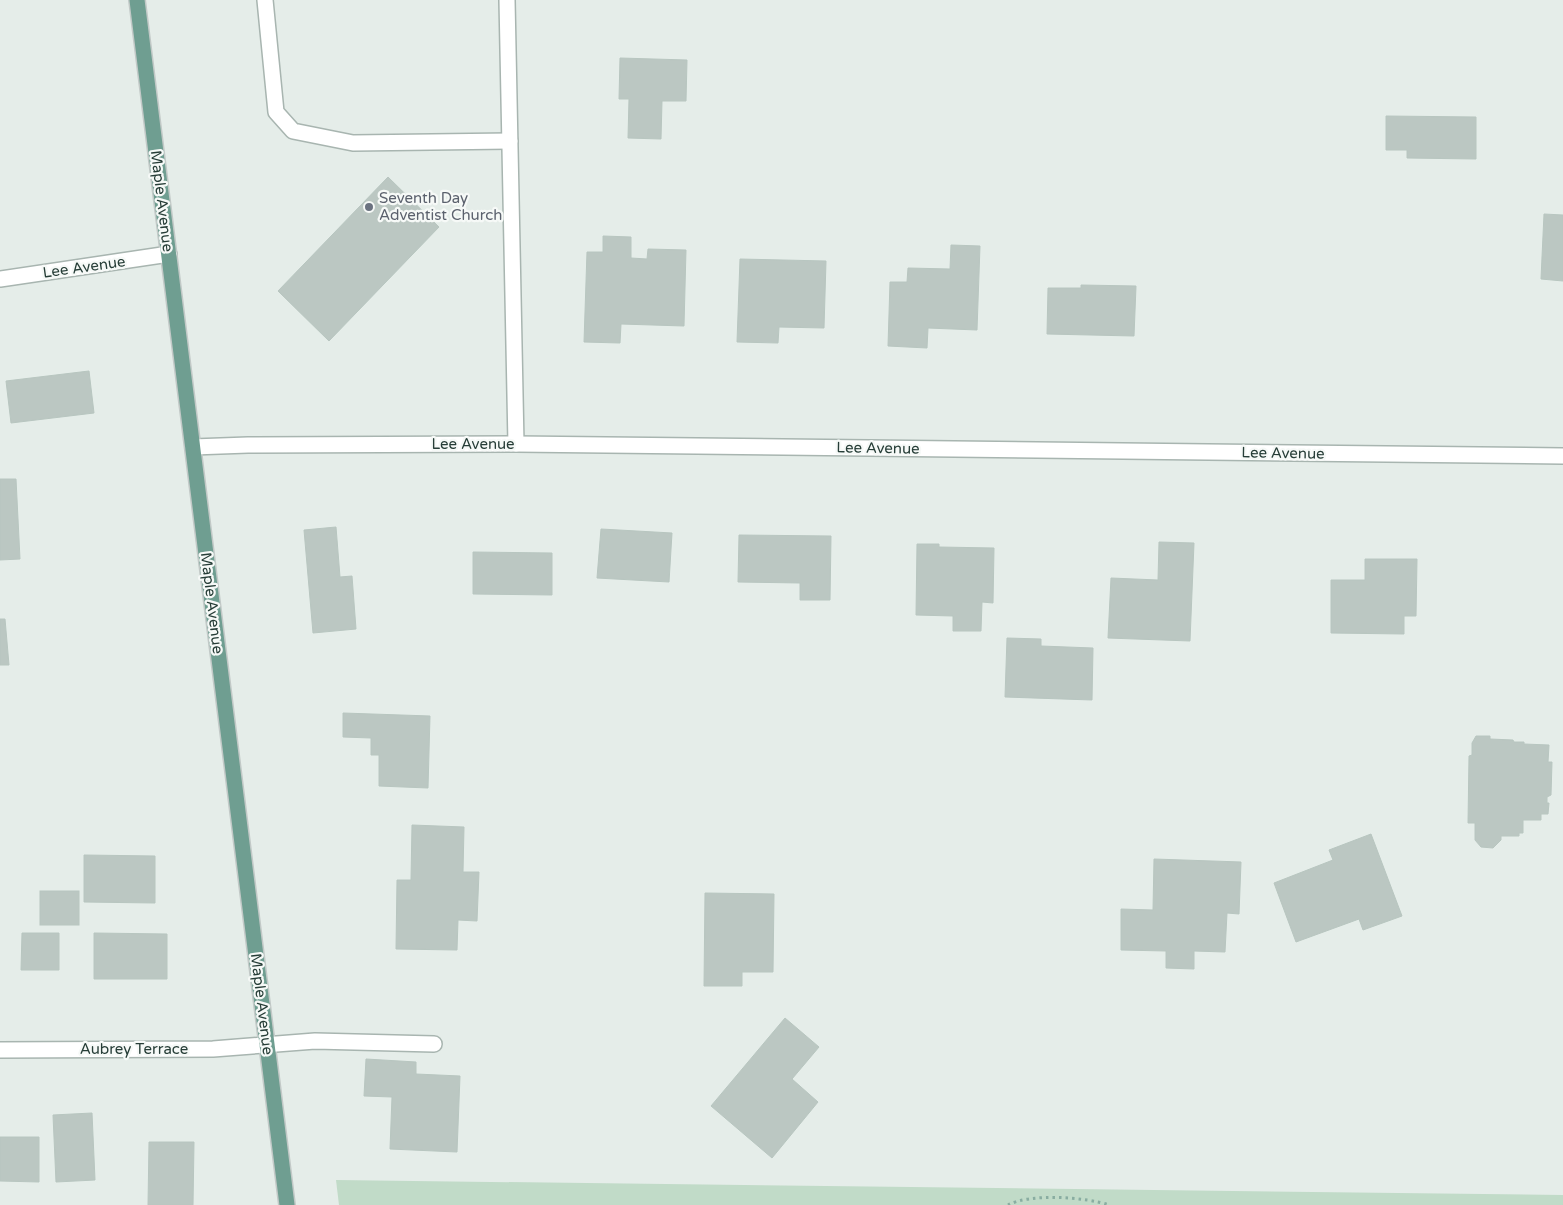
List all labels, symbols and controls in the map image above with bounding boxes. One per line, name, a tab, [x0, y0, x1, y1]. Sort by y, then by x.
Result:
street label: Maple Avenue	[147, 149, 177, 253]
place label: Seventh Day Adventist Church	[379, 189, 502, 224]
marker: Seventh Day Adventist Church	[363, 201, 375, 213]
street label: Lee Avenue	[42, 252, 126, 282]
street label: Lee Avenue	[431, 435, 515, 453]
street label: Lee Avenue	[836, 438, 920, 458]
street label: Lee Avenue	[1241, 443, 1325, 463]
street label: Maple Avenue	[197, 551, 227, 655]
street label: Maple Avenue	[247, 952, 277, 1056]
street label: Aubrey Terrace	[80, 1040, 188, 1058]

